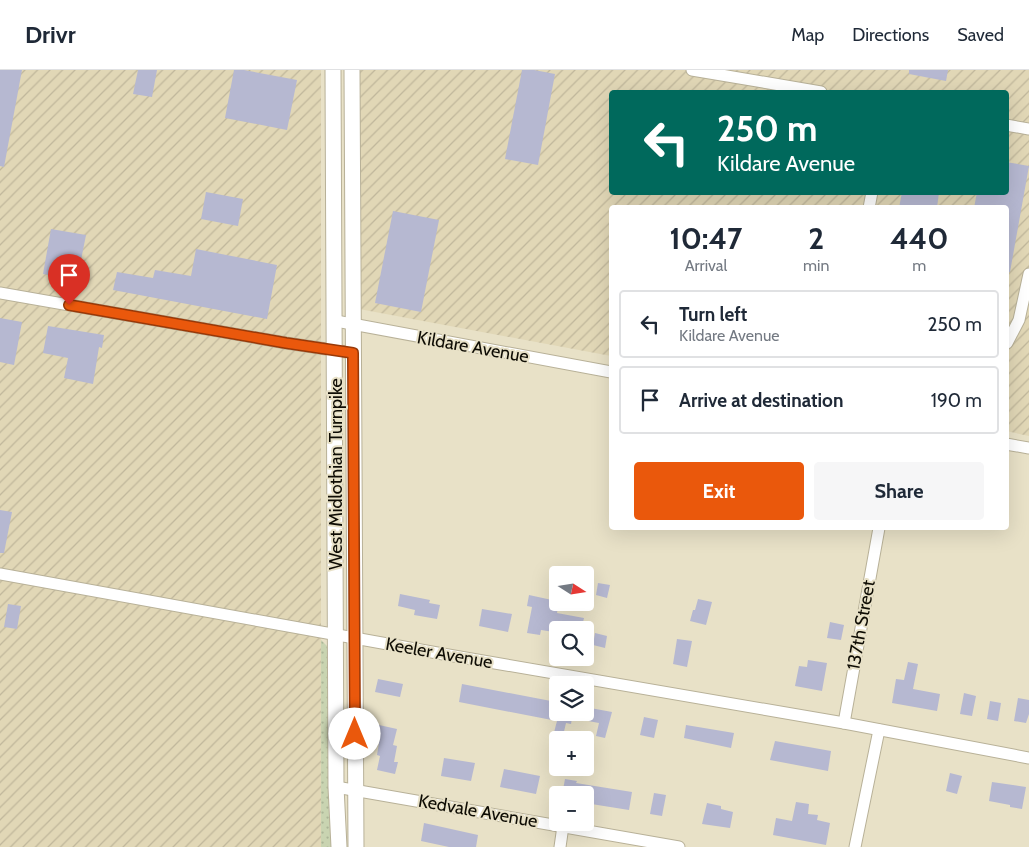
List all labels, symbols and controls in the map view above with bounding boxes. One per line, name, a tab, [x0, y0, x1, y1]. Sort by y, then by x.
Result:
text: Drivr	[25, 20, 76, 49]
text: Map	[791, 24, 824, 46]
text: Directions	[852, 24, 929, 46]
text: Saved	[957, 24, 1004, 46]
text: 250 m	[717, 107, 817, 150]
icon: left	[634, 110, 699, 175]
text: Kildare Avenue	[717, 150, 855, 177]
text: 10:47	[670, 220, 742, 257]
text: 2	[808, 220, 824, 257]
text: 440	[890, 220, 948, 257]
pin	[48, 254, 90, 305]
text: Arrival	[685, 256, 727, 275]
text: min	[803, 256, 829, 275]
text: m	[912, 256, 926, 275]
icon: arrive	[55, 261, 83, 289]
text: Turn left	[679, 303, 747, 326]
icon: left	[636, 310, 664, 338]
text: 250 m	[928, 313, 982, 336]
street label: Kildare Avenue	[415, 326, 531, 368]
text: Kildare Avenue	[679, 326, 779, 345]
street label: West Midlothian Turnpike	[325, 378, 347, 570]
icon: arrive	[636, 386, 664, 414]
text: Arrive at destination	[679, 389, 843, 412]
text: 190 m	[931, 389, 982, 412]
button: Exit	[634, 462, 804, 520]
button: Share	[814, 462, 984, 520]
north arrow	[549, 566, 594, 611]
map controls	[549, 566, 594, 831]
street label: 137th Street	[842, 578, 880, 672]
button: search	[549, 621, 594, 666]
street label: Keeler Avenue	[384, 633, 494, 673]
button: layers	[549, 676, 594, 721]
position arrow	[328, 707, 380, 759]
button: +	[549, 731, 594, 776]
button: −	[549, 786, 594, 831]
street label: Kedvale Avenue	[417, 790, 539, 832]

